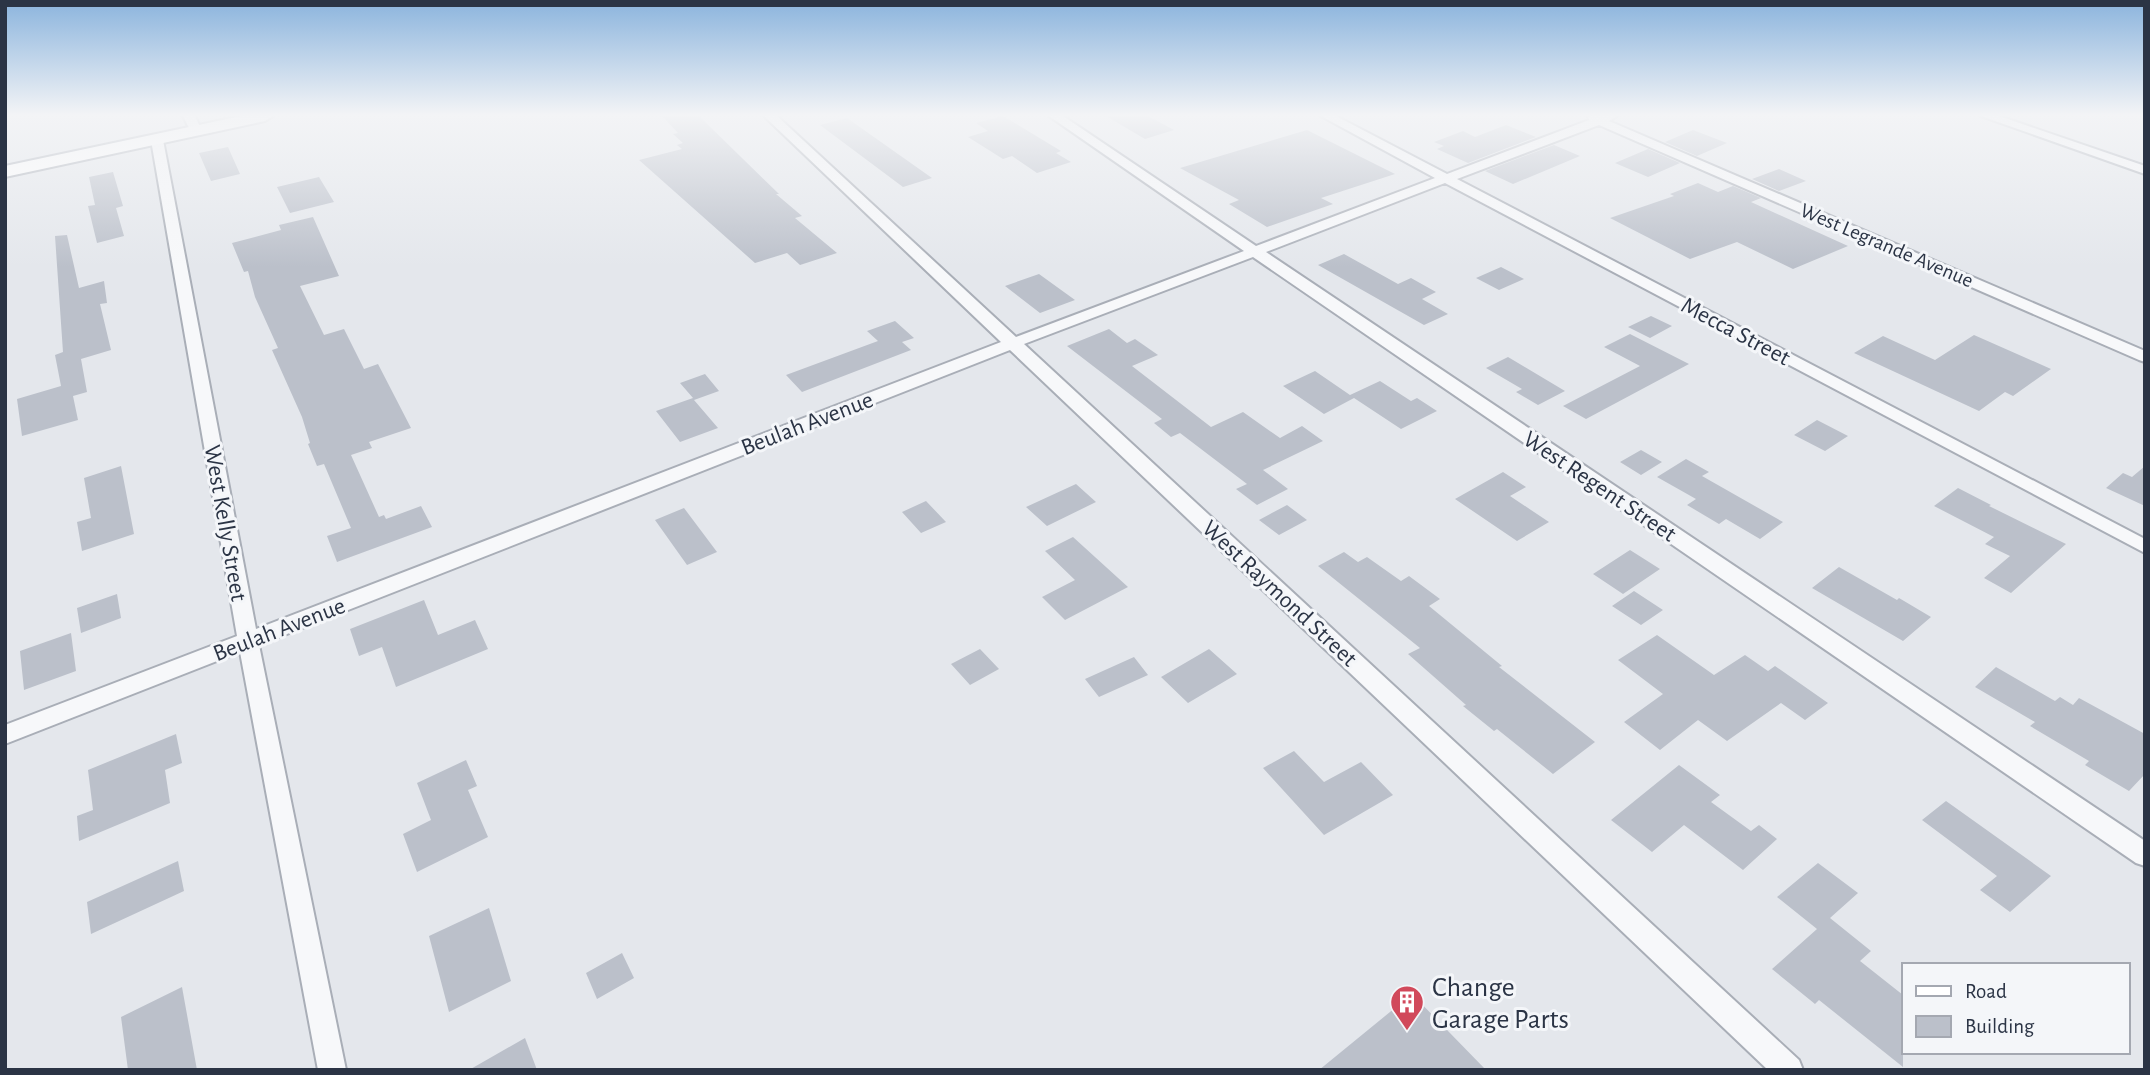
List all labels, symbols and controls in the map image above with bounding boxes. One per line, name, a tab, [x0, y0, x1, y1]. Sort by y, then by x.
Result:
street label: West Legrande Avenue	[1797, 200, 1976, 291]
street label: Mecca Street	[1677, 293, 1794, 371]
street label: Beulah Avenue	[738, 388, 877, 460]
street label: West Regent Street	[1519, 427, 1680, 547]
street label: West Kelly Street	[199, 443, 251, 603]
street label: West Raymond Street	[1197, 516, 1362, 672]
street label: Beulah Avenue	[210, 594, 349, 666]
legend	[1902, 963, 2129, 1054]
place label: Change Garage Parts	[1432, 974, 1569, 1034]
text: Road	[1965, 981, 2007, 1002]
building icon: Change Garage Parts	[1388, 983, 1426, 1032]
text: Building	[1965, 1016, 2035, 1037]

